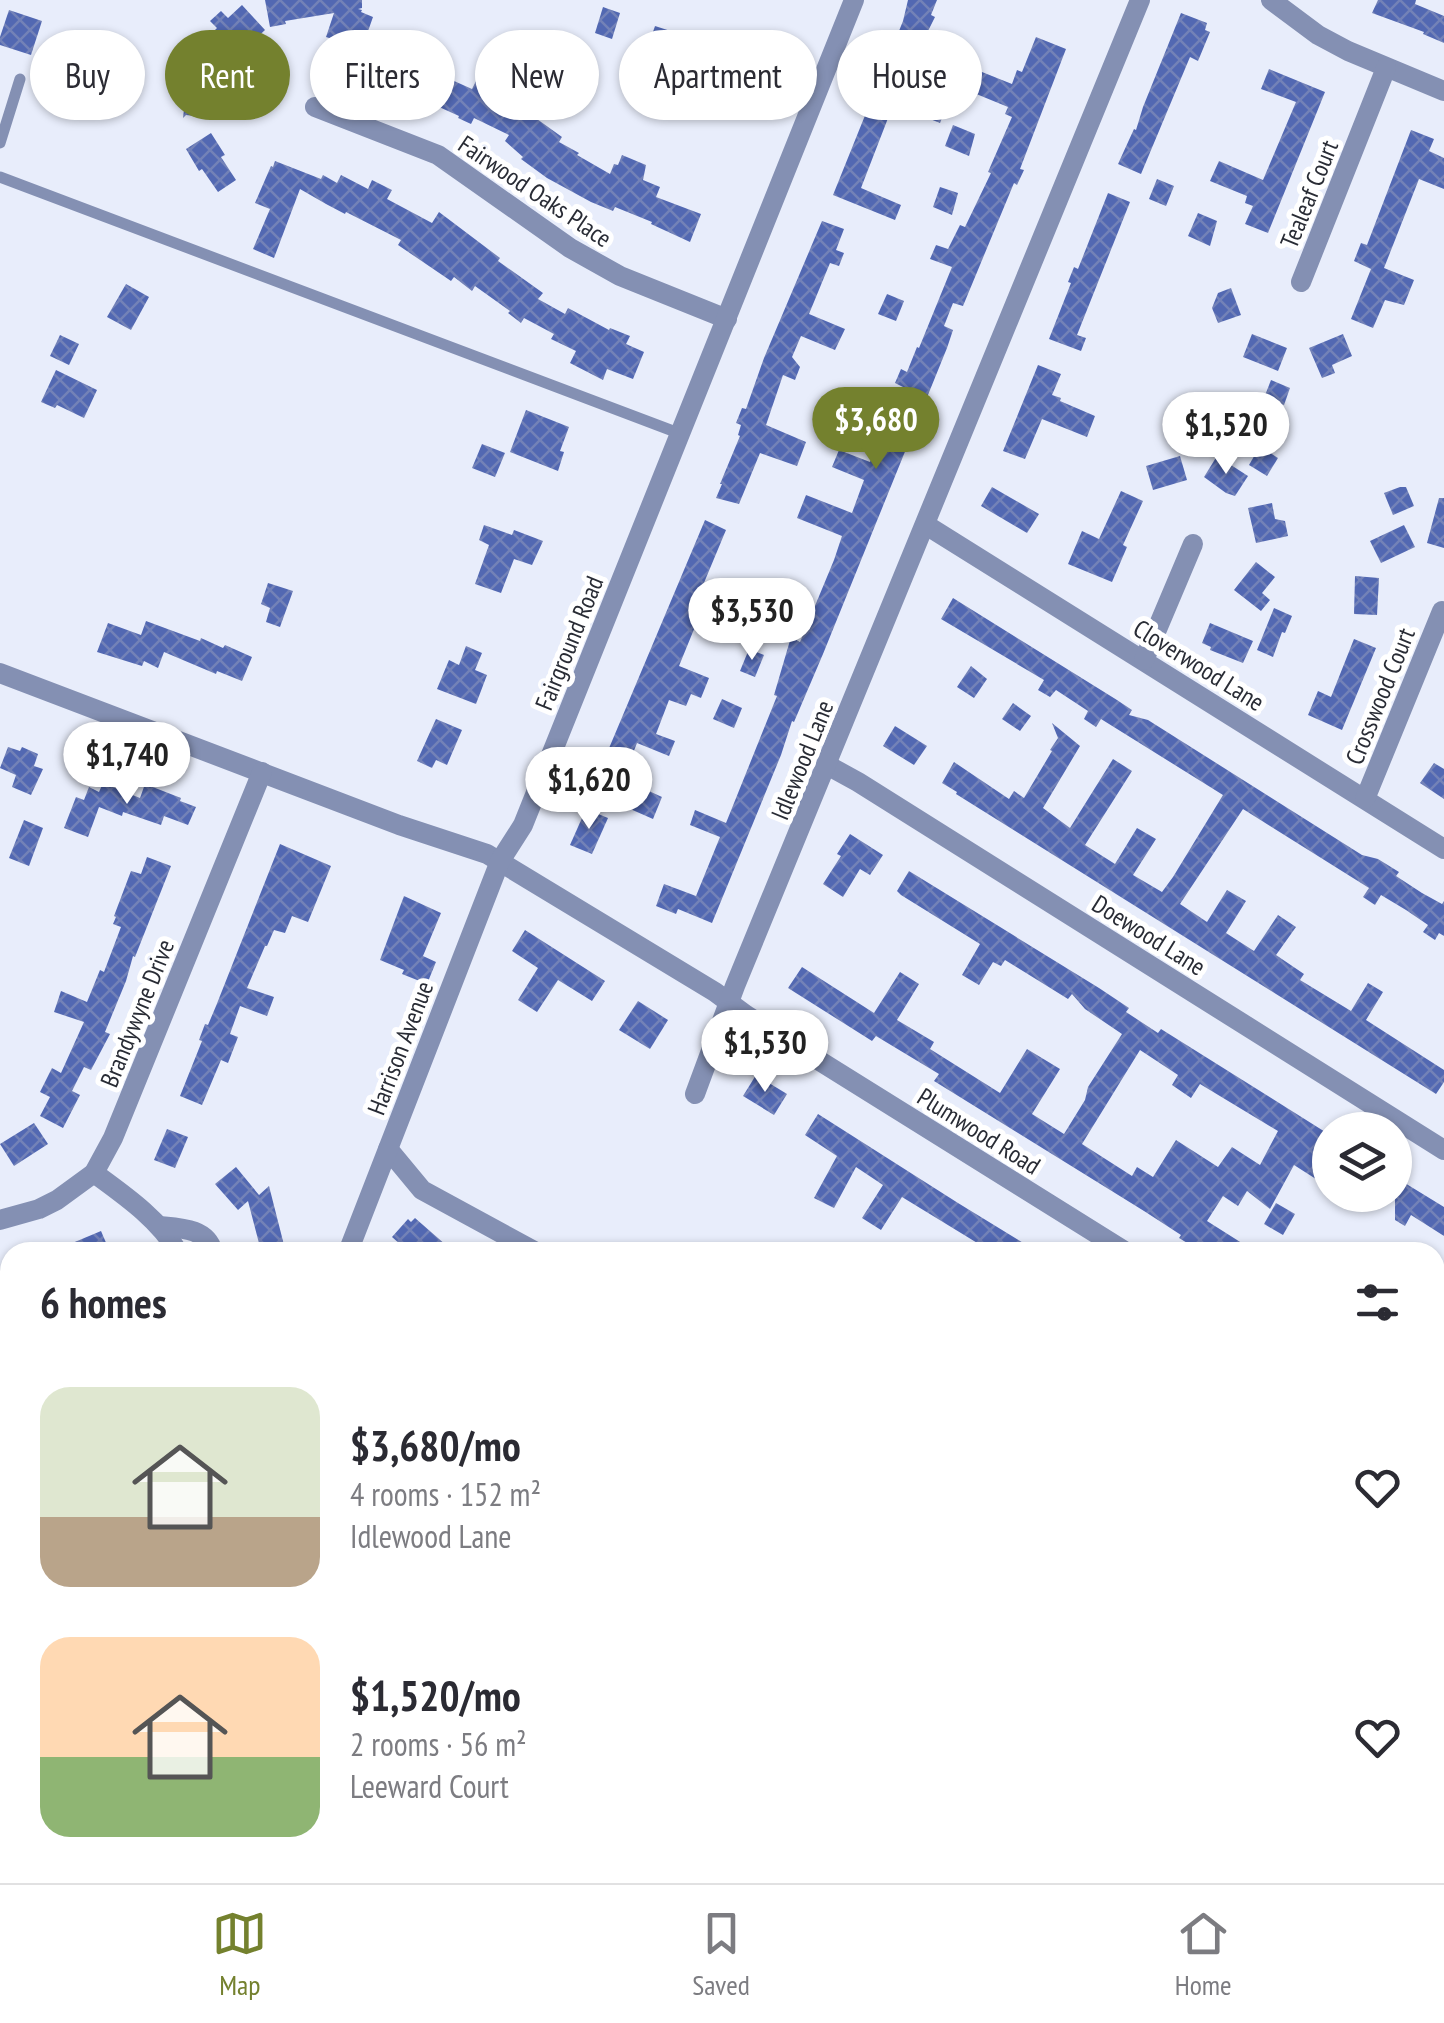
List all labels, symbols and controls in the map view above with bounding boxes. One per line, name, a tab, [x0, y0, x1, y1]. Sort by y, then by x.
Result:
chip: Buy	[30, 30, 145, 120]
chip: Rent	[165, 30, 290, 120]
chip: Filters	[310, 30, 455, 120]
chip: New	[475, 30, 599, 120]
chip: Apartment	[619, 30, 817, 120]
chip: House	[837, 30, 982, 120]
street label: Fairwood Oaks Place	[452, 128, 618, 254]
street label: Tealeaf Court	[1273, 135, 1345, 253]
pin: $3,680	[795, 387, 957, 472]
pin: $1,520	[1145, 392, 1307, 477]
text: $3,680	[834, 398, 918, 440]
text: $1,520	[1184, 403, 1268, 445]
street label: Fairground Road	[528, 571, 610, 715]
pin: $3,530	[671, 578, 833, 663]
text: $3,530	[710, 589, 794, 631]
street label: Cloverwood Lane	[1128, 612, 1270, 718]
street label: Crosswood Court	[1338, 623, 1422, 769]
street label: Idlewood Lane	[764, 696, 840, 824]
pin: $1,740	[46, 722, 208, 807]
text: $1,740	[85, 733, 169, 775]
pin: $1,620	[508, 747, 670, 832]
text: $1,620	[547, 758, 631, 800]
street label: Doewood Lane	[1086, 888, 1212, 982]
street label: Brandywyne Drive	[93, 934, 181, 1092]
street label: Harrison Avenue	[360, 977, 440, 1119]
pin: $1,530	[684, 1010, 846, 1095]
text: $1,530	[723, 1021, 807, 1063]
street label: Plumwood Road	[912, 1081, 1046, 1181]
map controls	[1312, 1112, 1412, 1212]
button: layers	[1312, 1112, 1412, 1212]
text: 6 homes	[40, 1275, 167, 1330]
icon: filters	[1350, 1275, 1405, 1330]
text: $3,680/mo	[350, 1418, 521, 1473]
icon: home	[120, 1427, 240, 1547]
icon: heart	[1350, 1460, 1405, 1515]
text: 4 rooms · 152 m²	[350, 1473, 541, 1515]
text: Idlewood Lane	[350, 1515, 512, 1557]
text: $1,520/mo	[350, 1668, 521, 1723]
icon: home	[120, 1677, 240, 1797]
icon: heart	[1350, 1710, 1405, 1765]
text: 2 rooms · 56 m²	[350, 1723, 527, 1765]
text: Leeward Court	[350, 1765, 509, 1807]
tab: Map	[212, 1906, 267, 2003]
tab: Saved	[692, 1906, 750, 2003]
tab: Home	[1175, 1906, 1232, 2003]

